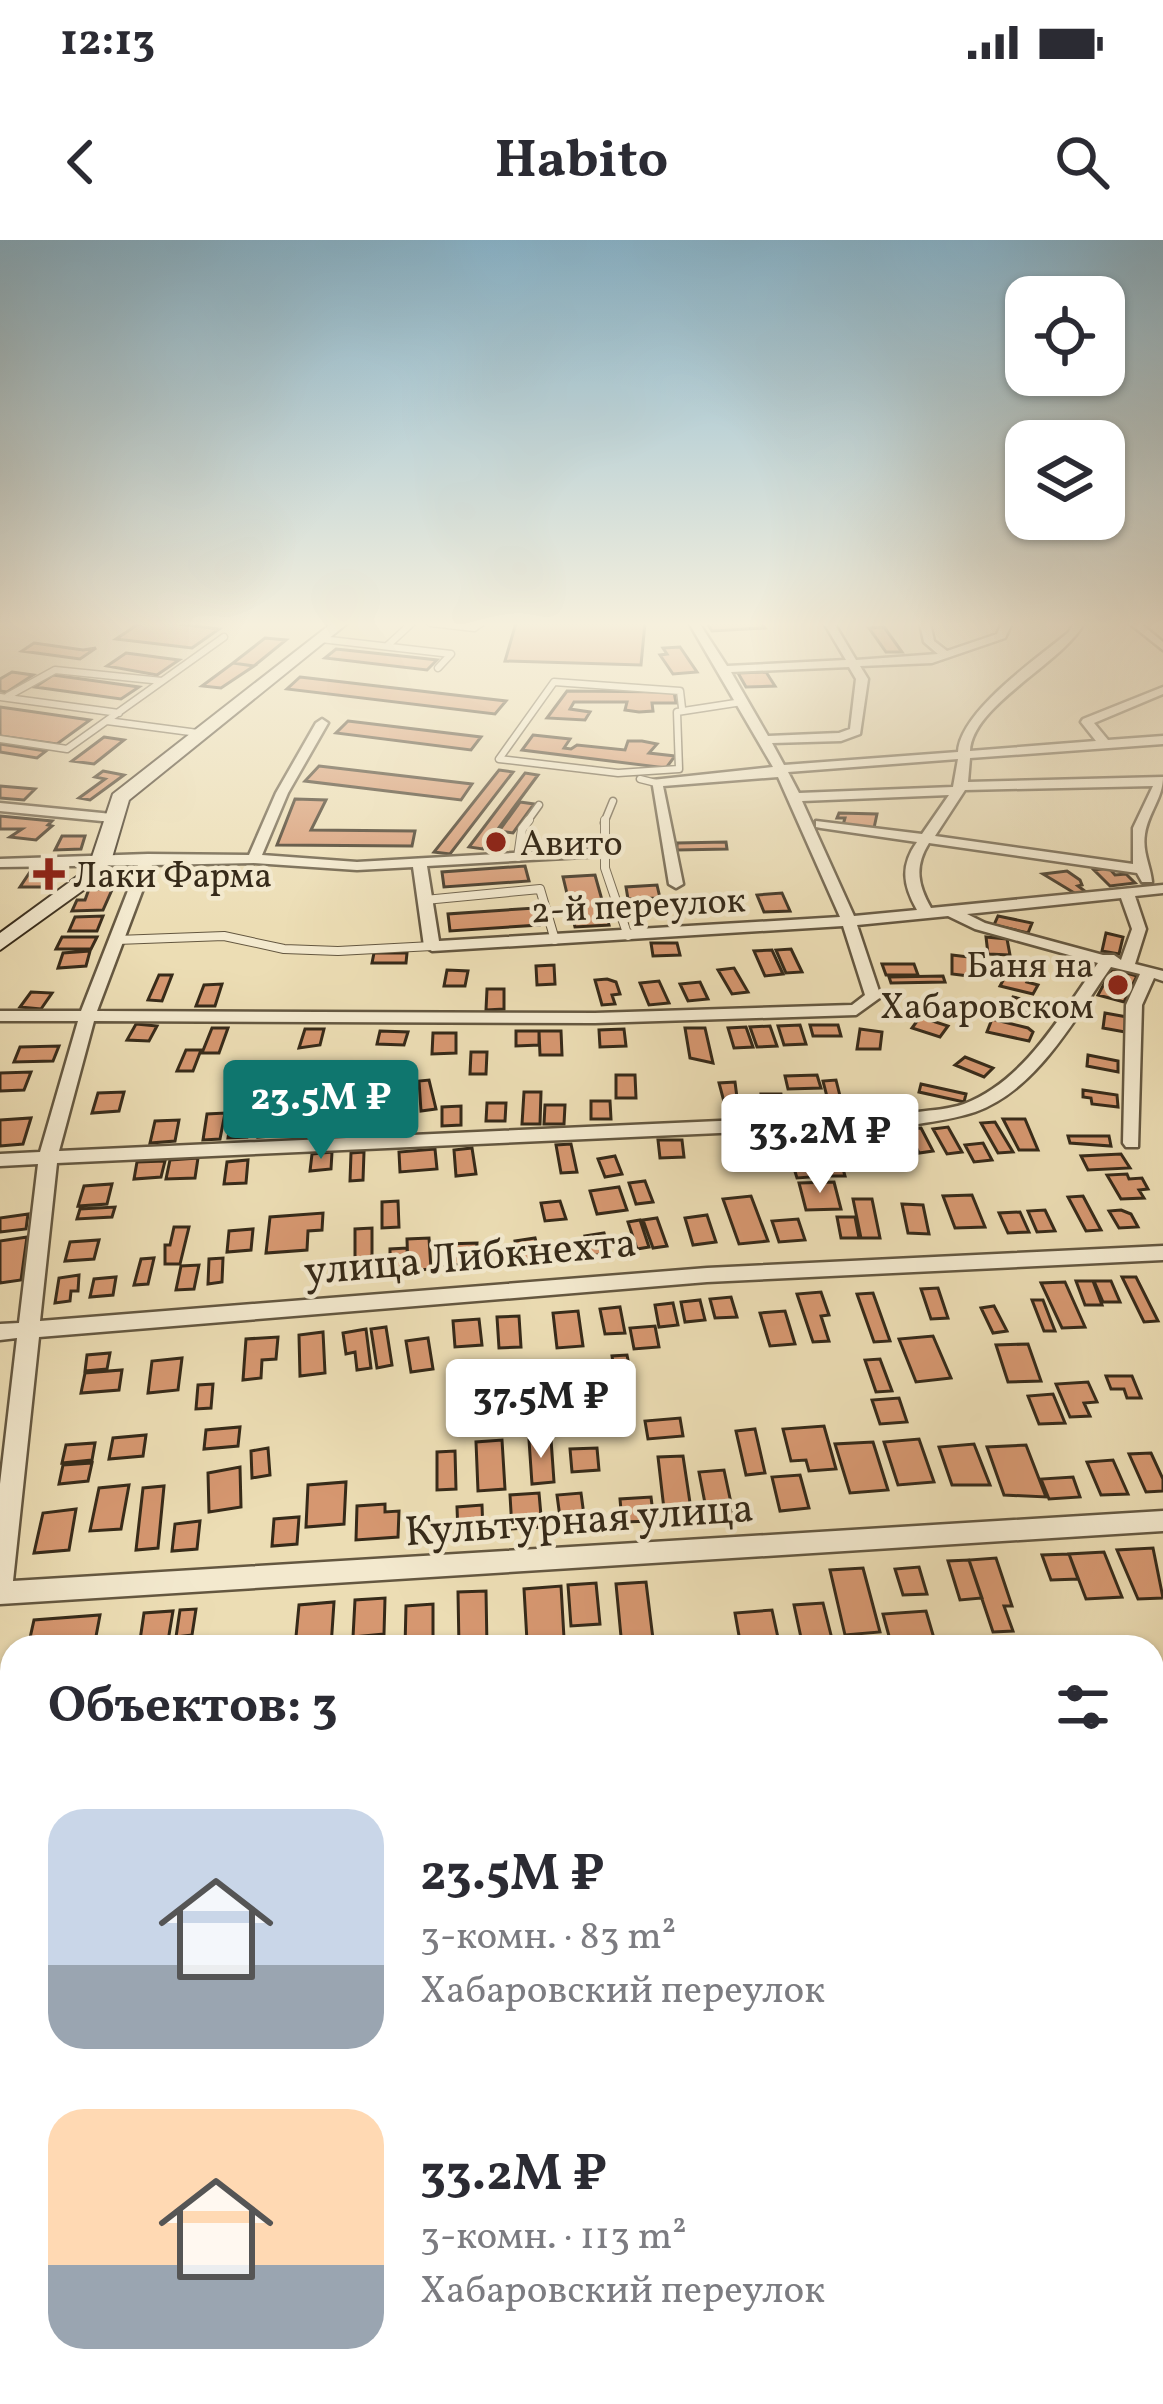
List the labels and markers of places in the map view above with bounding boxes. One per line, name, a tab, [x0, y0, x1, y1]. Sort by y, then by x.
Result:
place label: Авито	[520, 821, 623, 871]
marker: Авито	[483, 829, 509, 855]
place label: Лаки Фарма	[73, 853, 272, 903]
marker: Лаки Фарма	[36, 861, 62, 887]
place label: Баня на Хабаровском	[880, 943, 1094, 1034]
marker: Баня на Хабаровском	[1105, 972, 1131, 998]
pin: 23.5M ₽	[210, 1060, 432, 1162]
pin: 33.2M ₽	[709, 1094, 931, 1196]
pin: 37.5M ₽	[430, 1359, 652, 1461]

